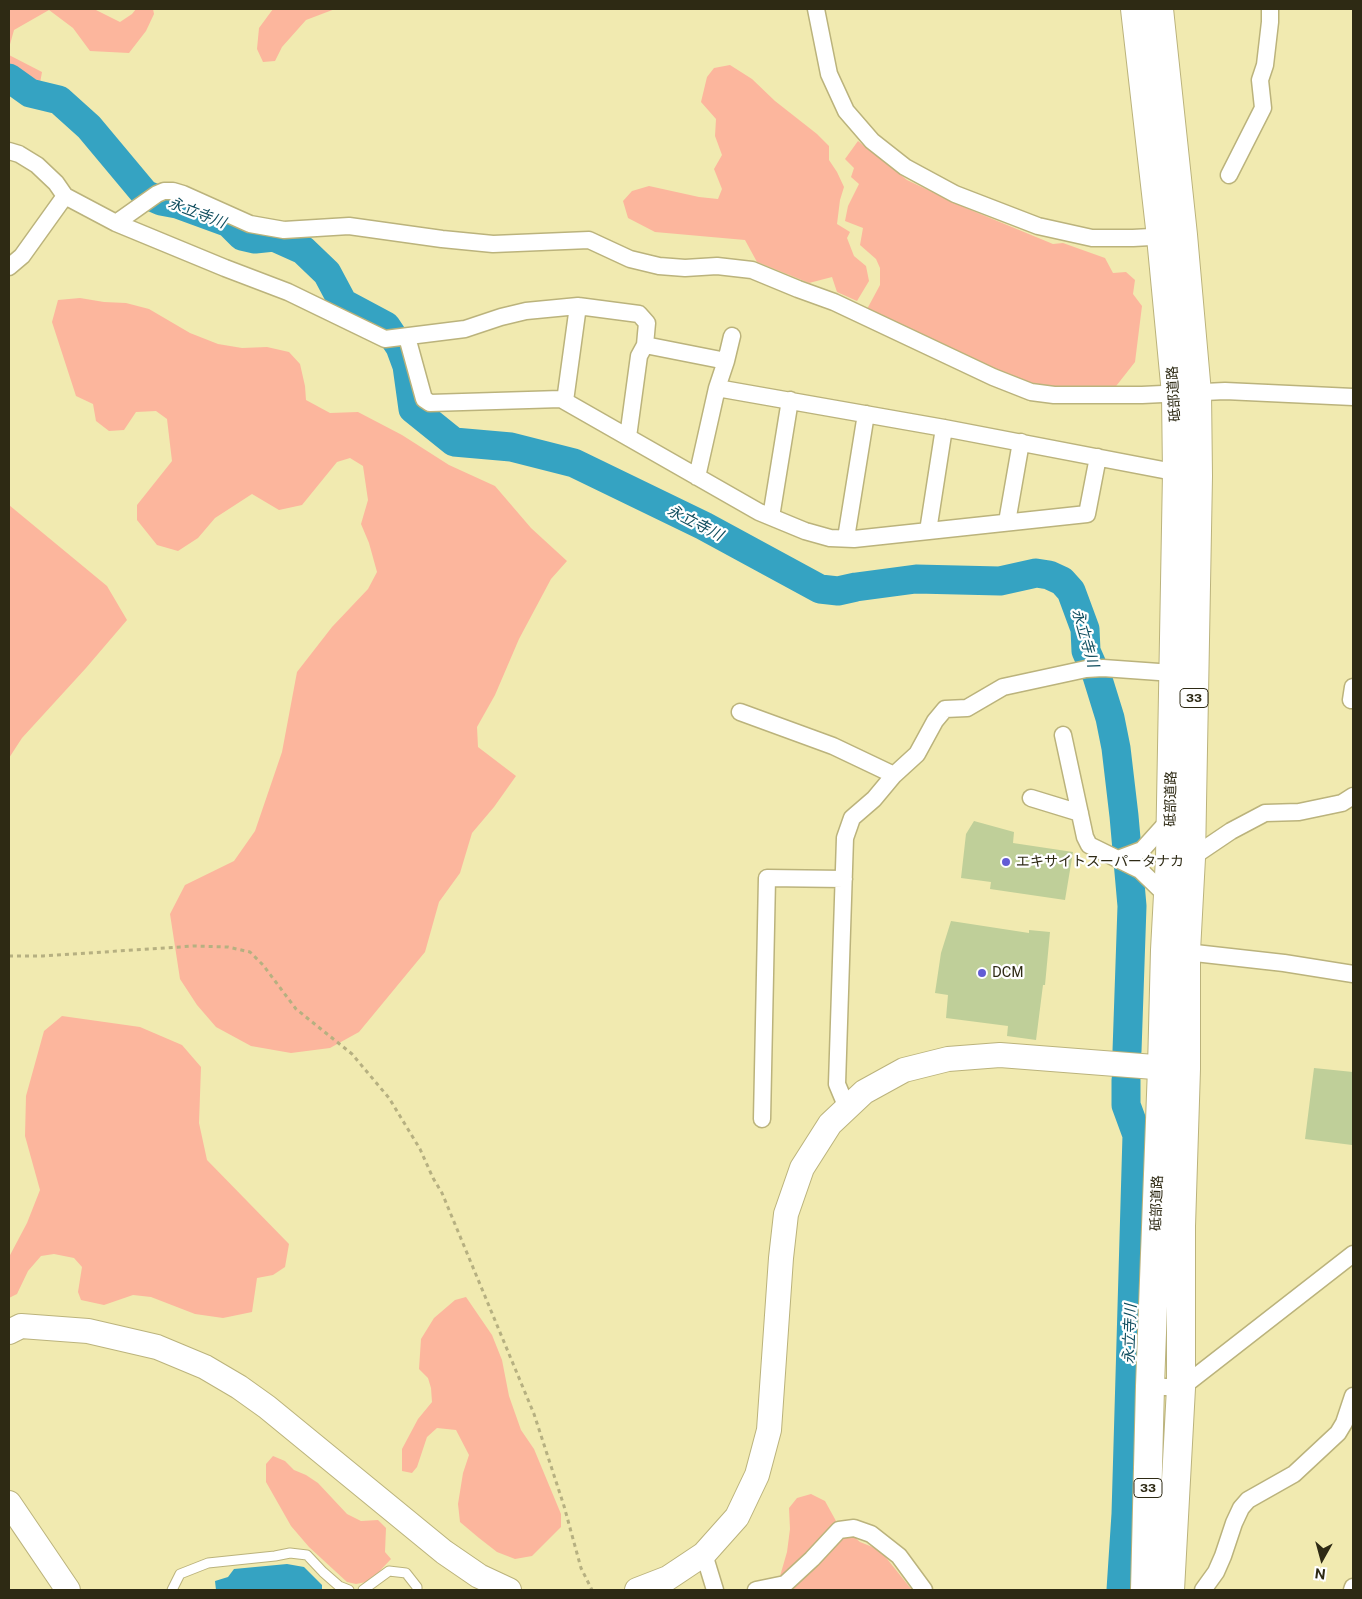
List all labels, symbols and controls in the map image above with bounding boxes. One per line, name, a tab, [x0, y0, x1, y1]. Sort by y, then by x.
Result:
water label: 永立寺川	[166, 194, 228, 232]
street label: 砥部道路	[1164, 366, 1184, 422]
water label: 永立寺川	[664, 501, 726, 545]
water label: 永立寺川	[1068, 607, 1102, 669]
road number: 33	[1180, 688, 1208, 708]
street label: 砥部道路	[1162, 771, 1180, 827]
place label: エキサイトスーパータナカ	[1016, 854, 1184, 870]
marker: エキサイトスーパータナカ	[1000, 856, 1012, 868]
place label: DCM	[992, 965, 1024, 981]
marker: DCM	[976, 967, 988, 979]
street label: 砥部道路	[1148, 1175, 1166, 1231]
water label: 永立寺川	[1120, 1304, 1140, 1364]
road number: 33	[1134, 1479, 1162, 1498]
north arrow	[1297, 1534, 1347, 1584]
text: N	[1314, 1565, 1327, 1582]

